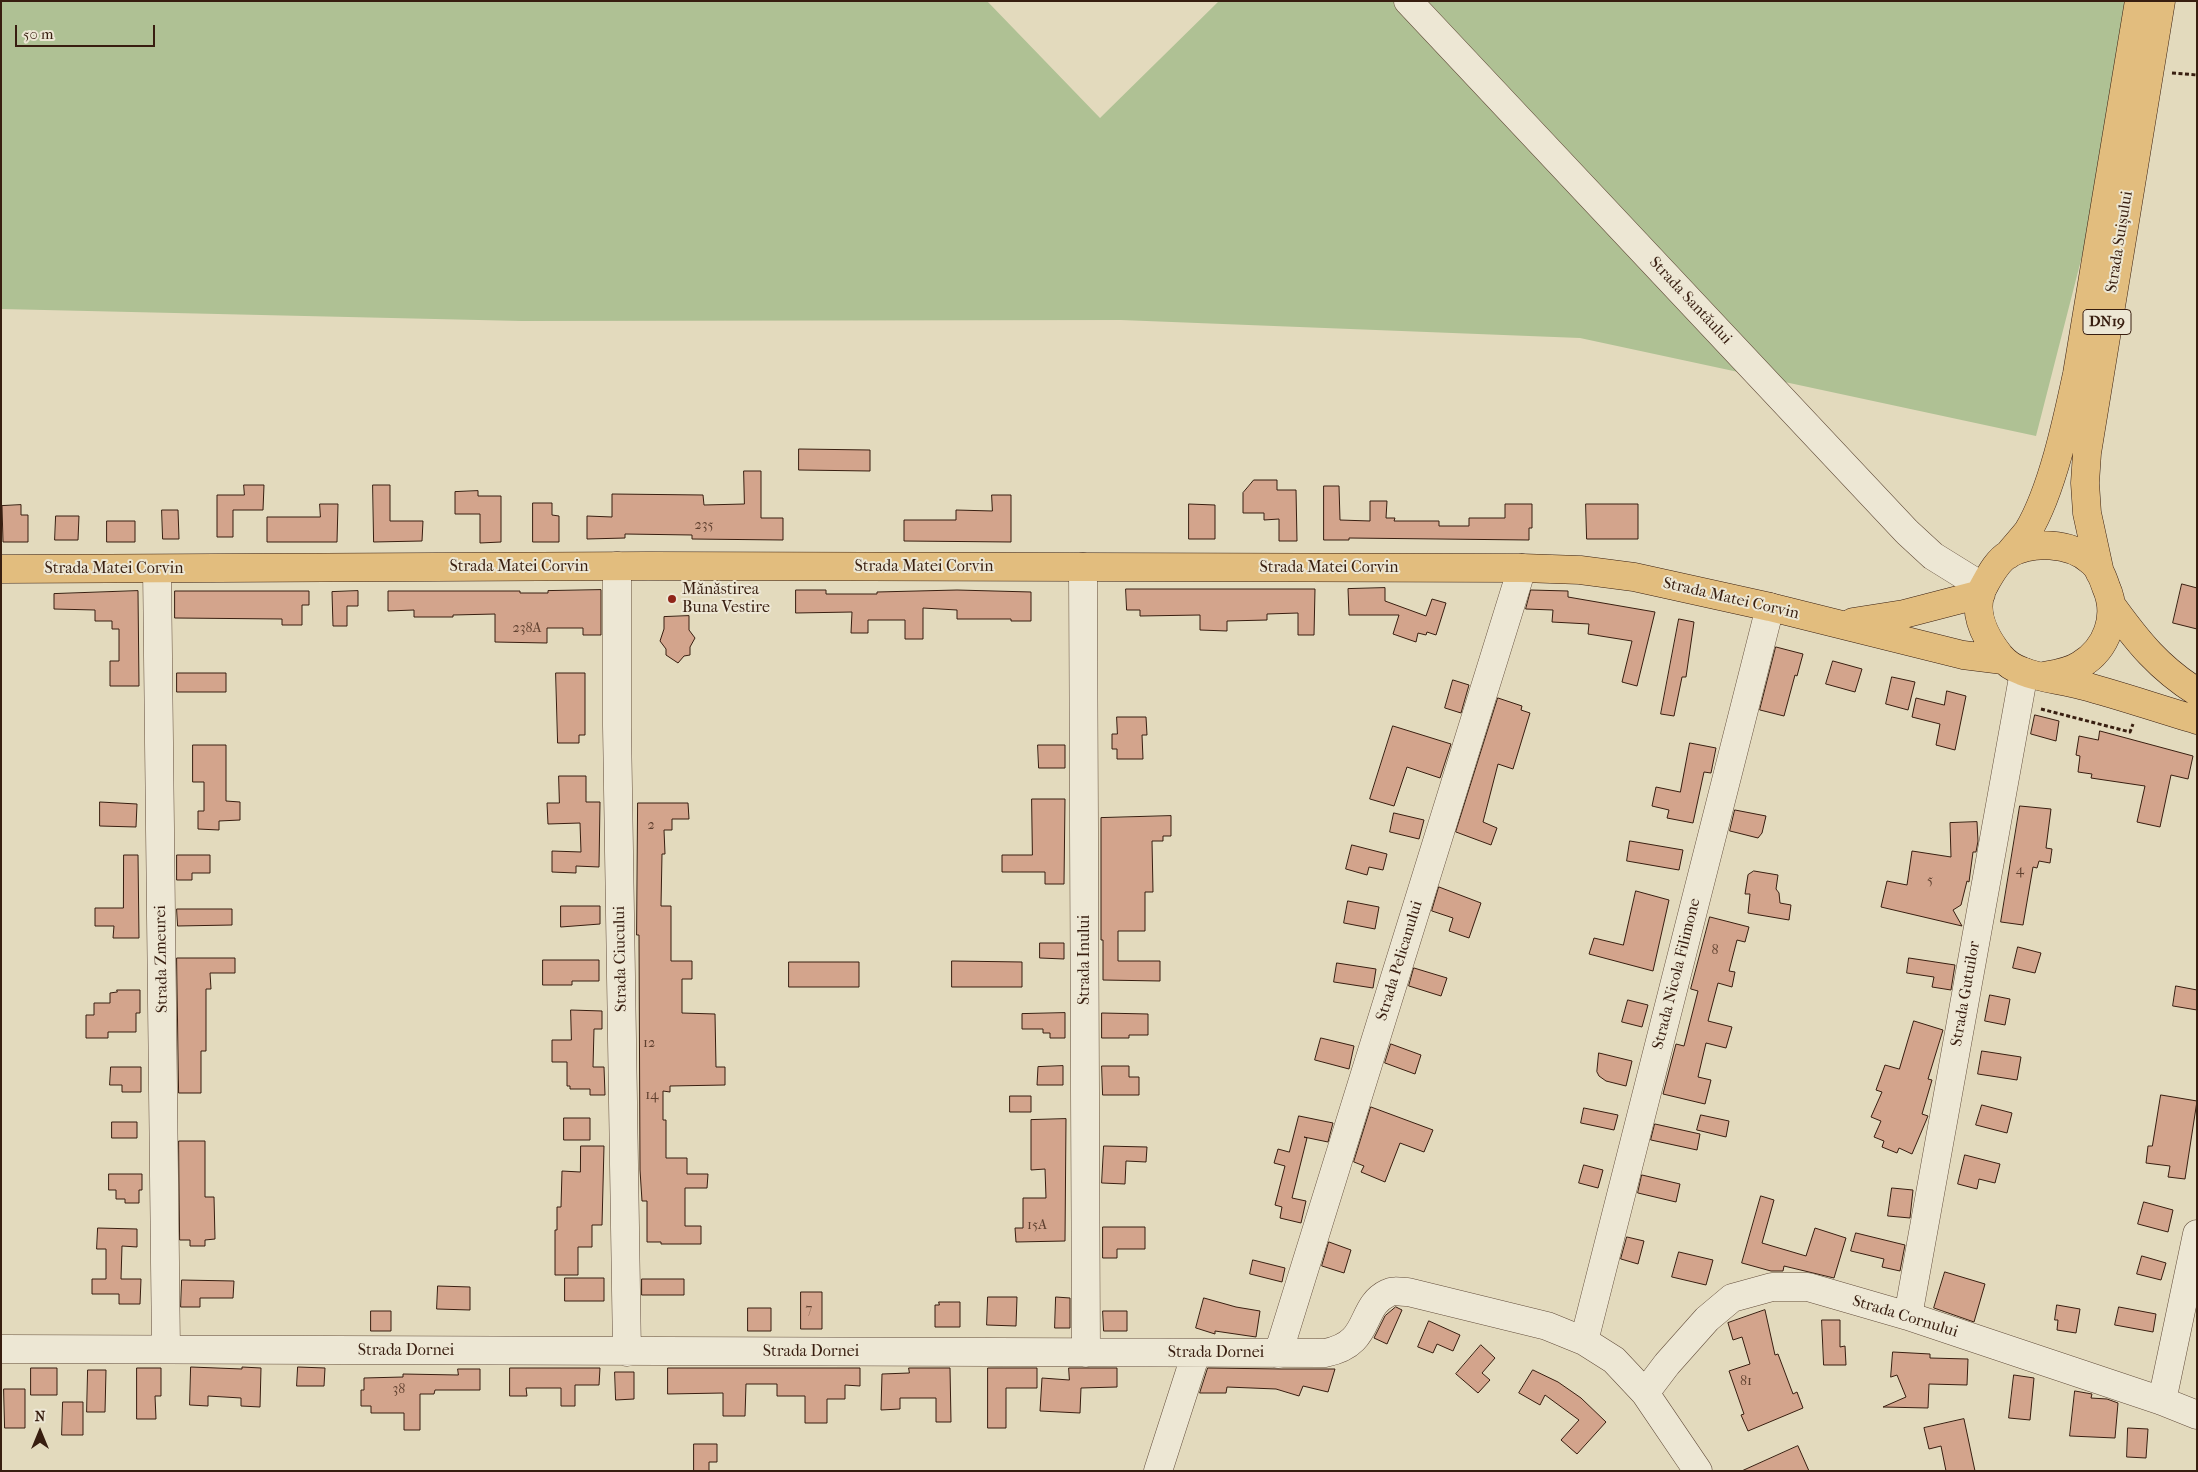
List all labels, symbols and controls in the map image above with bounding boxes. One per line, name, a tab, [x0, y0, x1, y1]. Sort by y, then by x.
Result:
scale bar	[18, 15, 158, 47]
text: 50 m	[23, 25, 53, 43]
street label: Strada Suișului	[2102, 190, 2138, 294]
street label: Strada Santăului	[1645, 253, 1735, 349]
road number: DN19	[2083, 310, 2131, 334]
house number: 235	[695, 518, 713, 534]
street label: Strada Matei Corvin	[449, 557, 589, 577]
street label: Strada Matei Corvin	[854, 557, 994, 577]
street label: Strada Matei Corvin	[1259, 558, 1399, 578]
street label: Strada Matei Corvin	[44, 559, 184, 579]
street label: Strada Matei Corvin	[1661, 574, 1801, 624]
place label: Mănăstirea Buna Vestire	[682, 580, 770, 618]
marker: Mănăstirea Buna Vestire	[666, 593, 678, 605]
house number: 238A	[512, 621, 542, 637]
house number: 2	[647, 818, 655, 834]
house number: 4	[2016, 863, 2024, 879]
house number: 5	[1927, 873, 1933, 889]
street label: Strada Nicola Filimone	[1649, 896, 1705, 1052]
street label: Strada Pelicanului	[1373, 899, 1427, 1023]
street label: Strada Zmeurei	[151, 905, 173, 1013]
street label: Strada Ciucului	[610, 906, 632, 1012]
street label: Strada Inului	[1075, 915, 1095, 1005]
street label: Strada Gutuilor	[1947, 940, 1985, 1048]
house number: 8	[1711, 943, 1719, 959]
house number: 12	[643, 1036, 655, 1052]
house number: 14	[645, 1088, 659, 1104]
house number: 15A	[1027, 1218, 1047, 1234]
street label: Strada Cornului	[1850, 1292, 1960, 1342]
house number: 7	[806, 1302, 812, 1318]
street label: Strada Dornei	[358, 1341, 454, 1361]
street label: Strada Dornei	[763, 1342, 859, 1362]
street label: Strada Dornei	[1168, 1343, 1264, 1363]
house number: 81	[1740, 1374, 1752, 1390]
house number: 38	[393, 1382, 405, 1398]
north arrow	[15, 1407, 65, 1457]
text: N	[35, 1408, 45, 1425]

